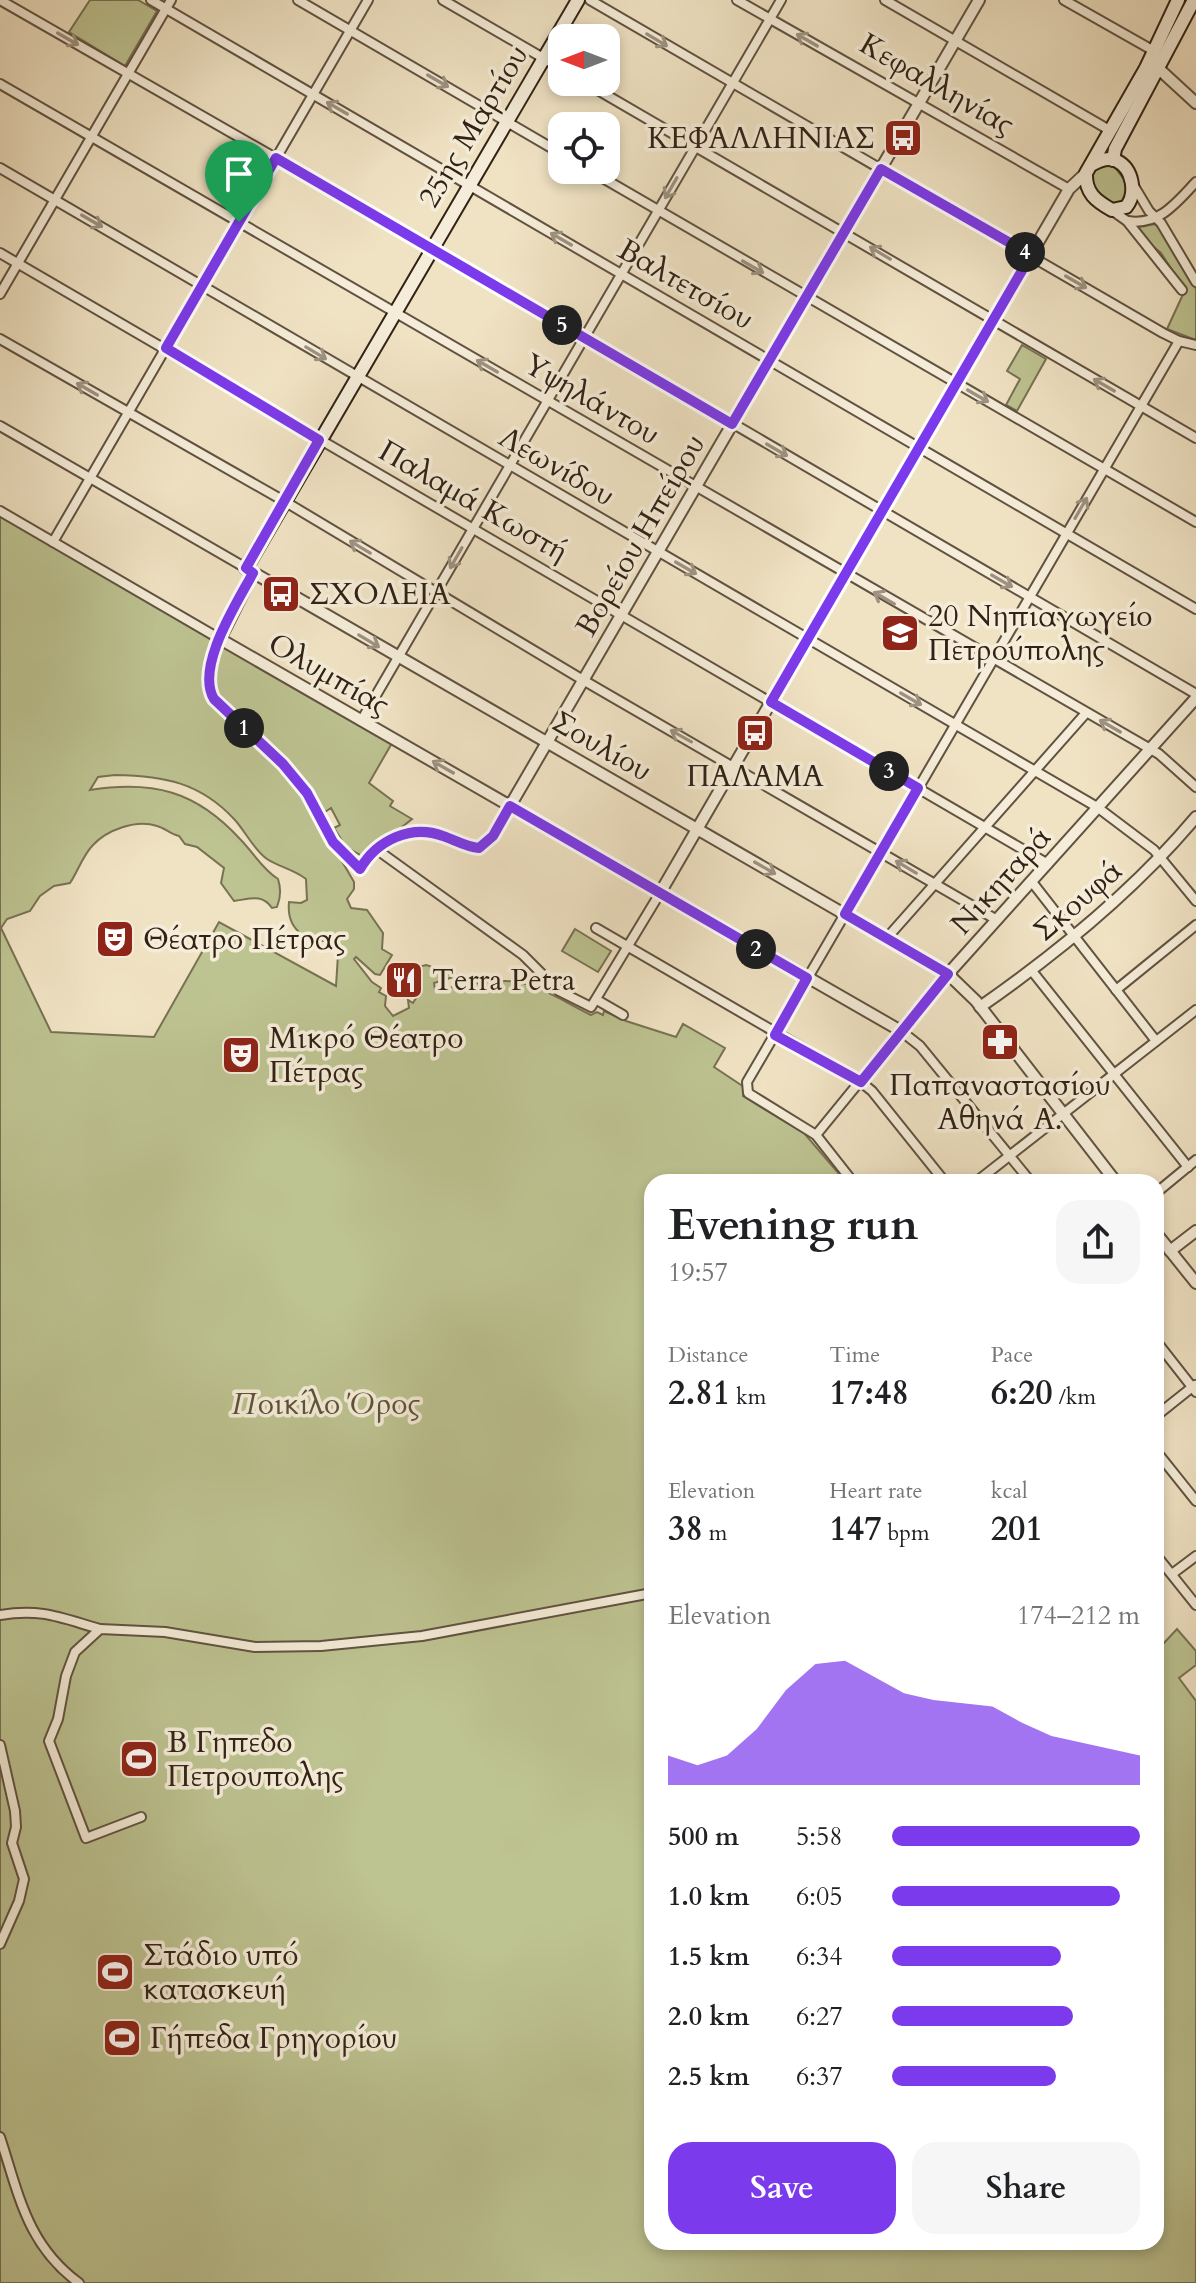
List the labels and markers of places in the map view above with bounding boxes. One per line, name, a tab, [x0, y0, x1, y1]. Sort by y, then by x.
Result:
bus stop icon: ΚΕΦΑΛΛΗΝΙΑΣ	[882, 117, 924, 159]
place label: ΚΕΦΑΛΛΗΝΙΑΣ	[647, 118, 875, 159]
pin	[205, 140, 273, 222]
pin: 4	[1005, 232, 1045, 272]
pin: 5	[542, 305, 582, 345]
bus stop icon: ΣΧΟΛΕΙΑ	[260, 573, 302, 615]
place label: ΣΧΟΛΕΙΑ	[309, 574, 451, 615]
place label: 20 Νηπιαγωγείο Πετρούπολης	[928, 596, 1153, 671]
school or university icon: 20 Νηπιαγωγείο Πετρούπολης	[879, 612, 921, 654]
pin: 1	[224, 708, 264, 748]
bus stop icon: ΠΑΛΑΜΑ	[734, 712, 776, 754]
pin: 3	[869, 751, 909, 791]
place label: ΠΑΛΑΜΑ	[686, 756, 824, 797]
theatre icon: Θέατρο Πέτρας	[94, 918, 136, 960]
place label: Θέατρο Πέτρας	[143, 919, 346, 960]
pin: 2	[736, 929, 776, 969]
restaurant icon: Terra Petra	[383, 959, 425, 1001]
place label: Terra Petra	[432, 960, 575, 1001]
place label: Μικρό Θέατρο Πέτρας	[269, 1018, 463, 1093]
pharmacy icon: Παπαναστασίου Αθηνά Α.	[979, 1021, 1021, 1063]
theatre icon: Μικρό Θέατρο Πέτρας	[220, 1034, 262, 1076]
place label: Παπαναστασίου Αθηνά Α.	[889, 1065, 1111, 1140]
place label: Β Γηπεδο Πετρουπολης	[167, 1722, 344, 1797]
sports icon: Β Γηπεδο Πετρουπολης	[118, 1738, 160, 1780]
place label: Στάδιο υπό κατασκευή	[143, 1935, 298, 2010]
sports icon: Στάδιο υπό κατασκευή	[94, 1951, 136, 1993]
sports icon: Γήπεδα Γρηγορίου	[101, 2017, 143, 2059]
place label: Γήπεδα Γρηγορίου	[150, 2018, 397, 2059]

